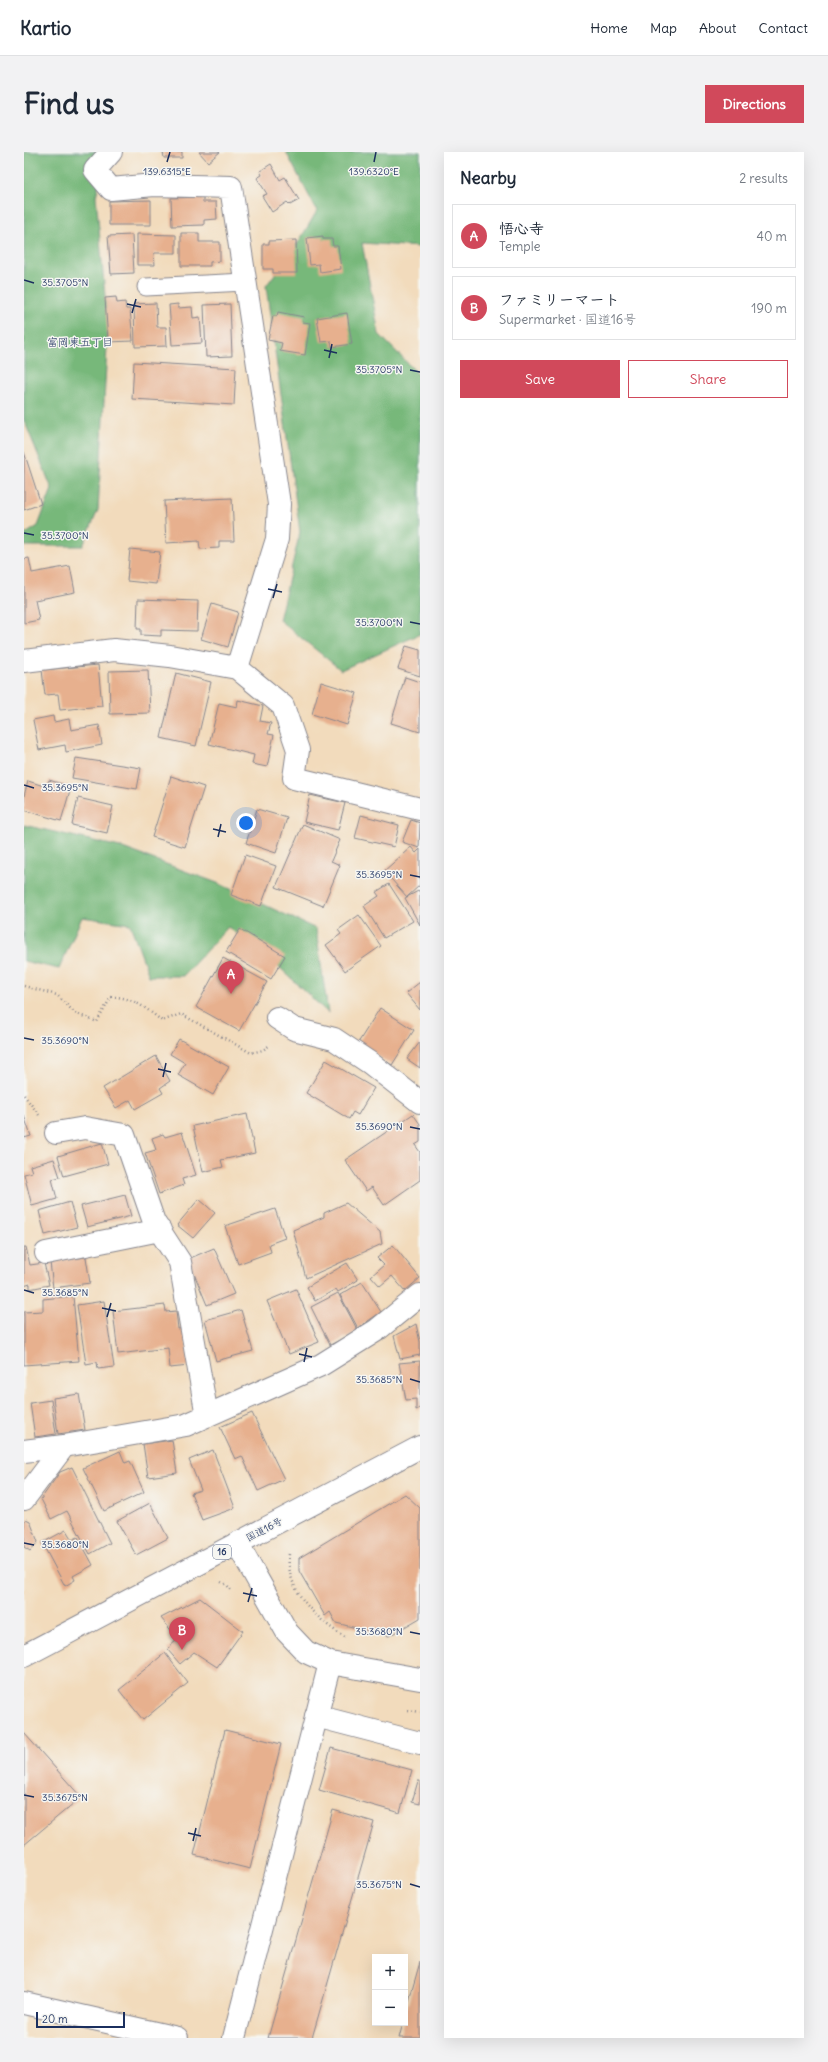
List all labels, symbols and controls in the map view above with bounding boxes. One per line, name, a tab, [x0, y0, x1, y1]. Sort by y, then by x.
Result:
text: Kartio	[20, 16, 72, 40]
text: Home	[590, 19, 628, 37]
text: Map	[650, 19, 677, 37]
text: About	[699, 19, 737, 37]
text: Contact	[759, 19, 808, 37]
button: Directions	[705, 85, 804, 123]
text: Find us	[24, 86, 115, 122]
text: 139.6315°E	[143, 165, 191, 178]
text: 139.6320°E	[349, 165, 399, 178]
text: Nearby	[460, 167, 516, 189]
text: 2 results	[739, 170, 788, 187]
text: 悟心寺	[499, 219, 544, 238]
text: A	[470, 228, 478, 245]
text: 40 m	[756, 228, 787, 245]
text: Temple	[499, 238, 541, 255]
text: 35.3705°N	[42, 276, 88, 289]
text: ファミリーマート	[499, 290, 620, 309]
text: B	[470, 300, 478, 317]
text: 190 m	[751, 300, 787, 317]
text: Supermarket · 国道16号	[499, 311, 636, 328]
district label: 富岡東五丁目	[47, 335, 113, 349]
button: Save	[460, 360, 620, 398]
button: Share	[628, 360, 788, 398]
text: 35.3705°N	[356, 363, 402, 376]
text: 35.3700°N	[41, 529, 89, 542]
text: 35.3700°N	[355, 616, 403, 629]
text: 35.3695°N	[42, 781, 88, 794]
your location	[236, 813, 256, 833]
text: 35.3695°N	[356, 868, 402, 881]
pin: A	[218, 961, 244, 994]
text: 35.3690°N	[41, 1034, 89, 1047]
text: 35.3690°N	[355, 1120, 403, 1133]
text: 35.3685°N	[42, 1286, 88, 1299]
text: 35.3685°N	[356, 1373, 402, 1386]
street label: 国道16号	[244, 1514, 285, 1545]
text: 35.3680°N	[41, 1538, 89, 1551]
road number: 16	[213, 1545, 231, 1559]
pin: B	[169, 1617, 195, 1650]
text: 35.3680°N	[355, 1625, 403, 1638]
text: 35.3675°N	[42, 1791, 88, 1804]
text: 35.3675°N	[356, 1878, 402, 1891]
map controls	[372, 1954, 408, 2026]
button: +	[372, 1954, 408, 1990]
button: −	[372, 1990, 408, 2026]
scale bar	[36, 2010, 125, 2029]
text: 20 m	[42, 2012, 68, 2026]

